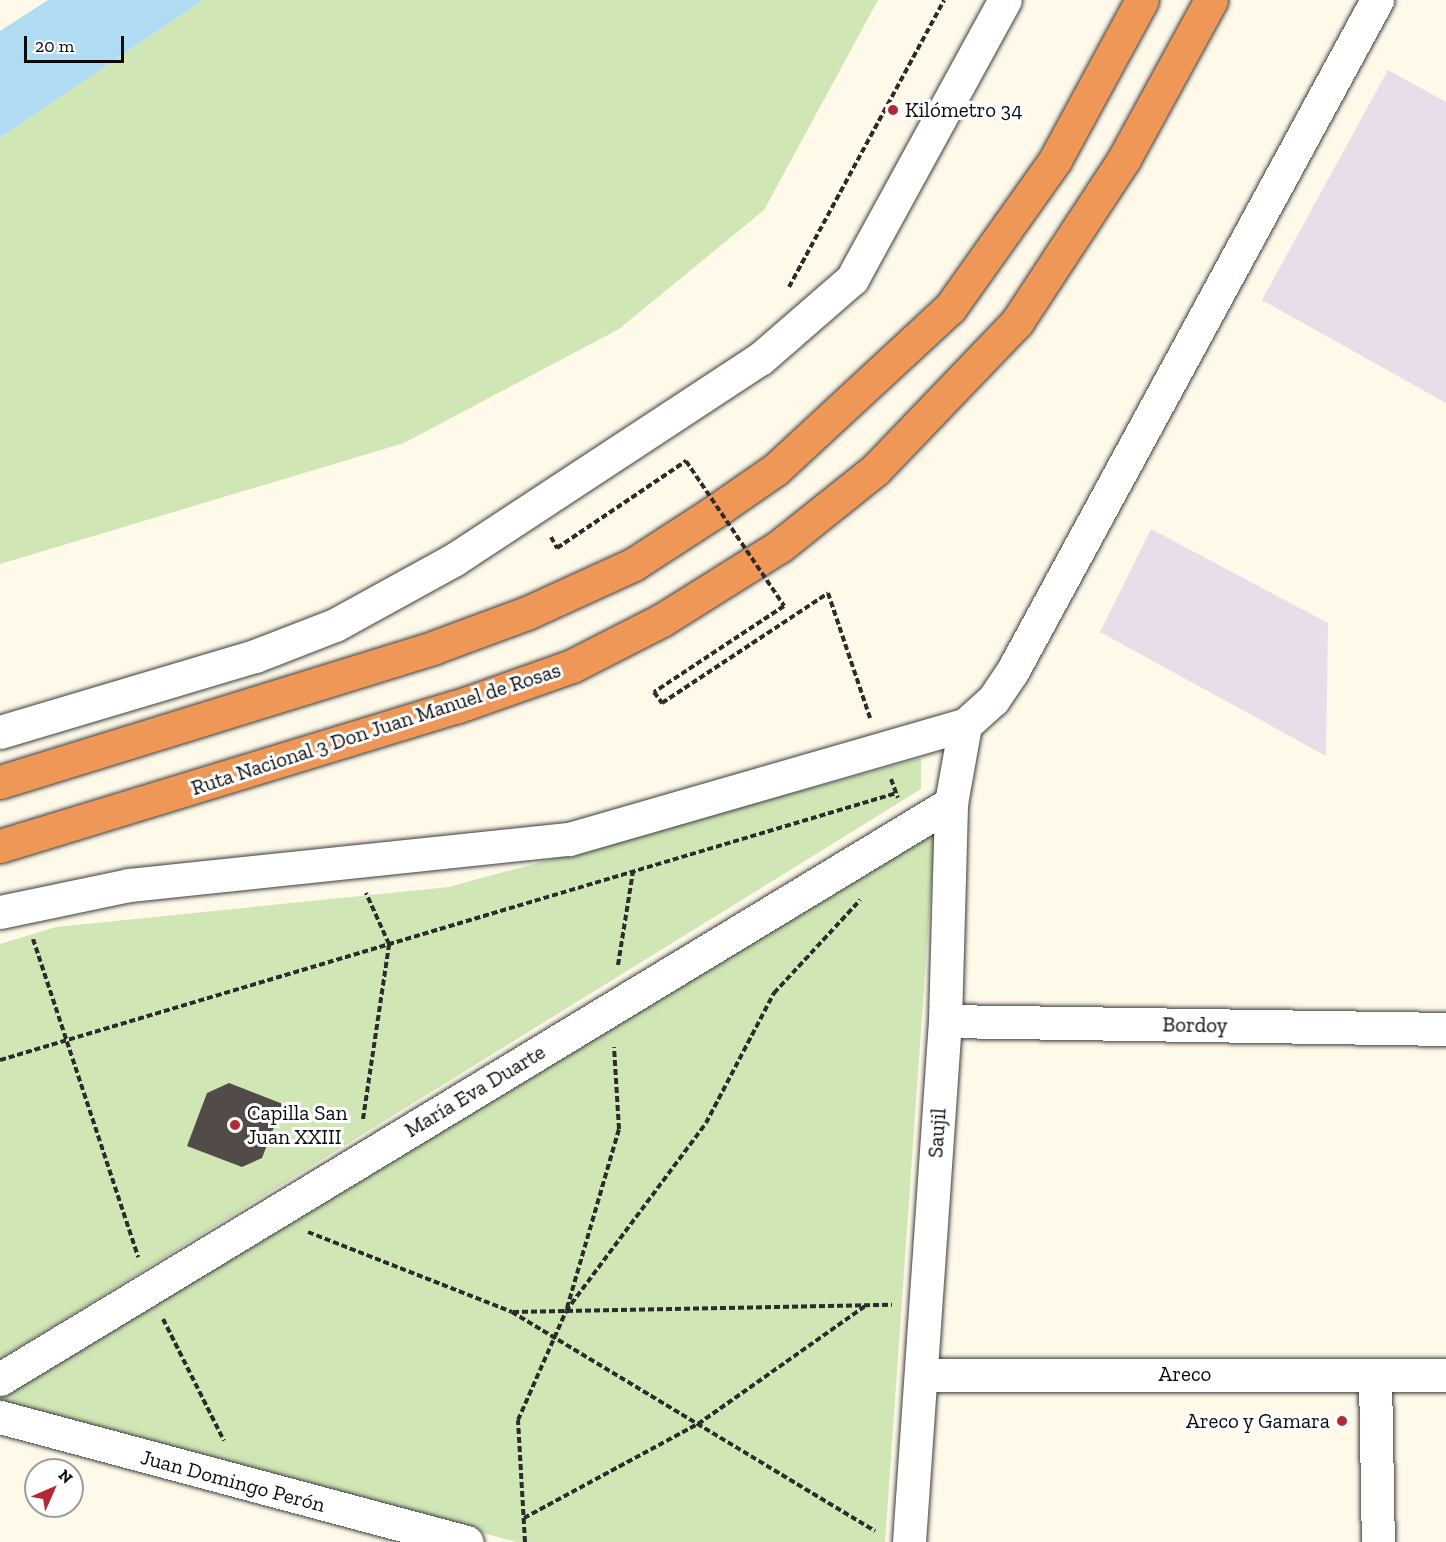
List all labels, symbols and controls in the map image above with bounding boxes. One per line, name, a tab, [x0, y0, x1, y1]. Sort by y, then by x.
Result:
scale bar	[27, 24, 128, 62]
text: 20 m	[35, 35, 74, 57]
place label: Kilómetro 34	[905, 97, 1022, 123]
marker: Kilómetro 34	[886, 103, 900, 117]
street label: Ruta Nacional 3 Don Juan Manuel de Rosas	[188, 657, 564, 801]
street label: Bordoy	[1162, 1012, 1228, 1038]
street label: María Eva Duarte	[400, 1039, 550, 1143]
place label: Capilla San Juan XXIII	[247, 1100, 348, 1150]
street label: Saujil	[923, 1107, 951, 1159]
marker: Capilla San Juan XXIII	[228, 1118, 242, 1132]
street label: Areco	[1159, 1361, 1211, 1387]
place label: Areco y Gamara	[1185, 1408, 1330, 1434]
marker: Areco y Gamara	[1335, 1414, 1349, 1428]
street label: Juan Domingo Perón	[138, 1444, 328, 1518]
north arrow	[24, 1458, 84, 1518]
text: N	[55, 1465, 77, 1487]

